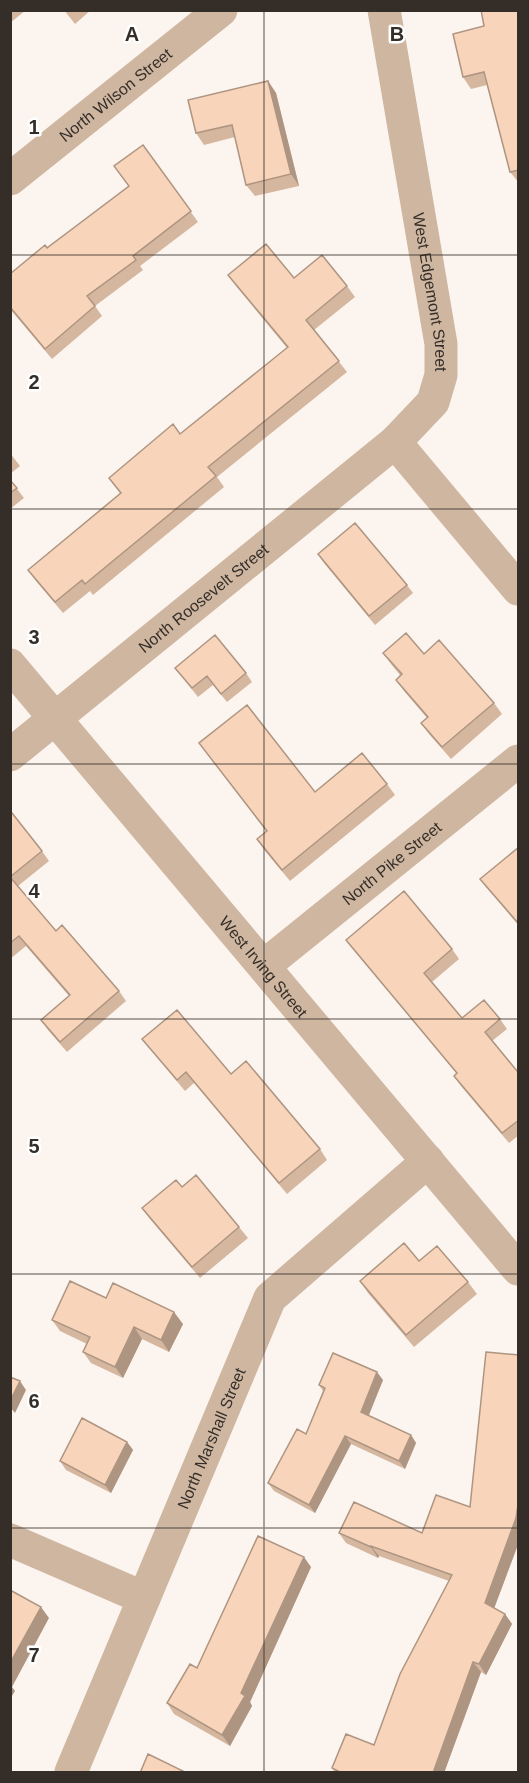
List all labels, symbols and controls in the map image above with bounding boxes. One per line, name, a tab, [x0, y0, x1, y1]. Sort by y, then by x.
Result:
text: A	[125, 23, 139, 45]
text: B	[390, 23, 404, 45]
street label: North Wilson Street	[56, 44, 175, 145]
text: 1	[28, 116, 40, 138]
street label: West Edgemont Street	[410, 211, 450, 372]
text: 2	[28, 371, 40, 393]
street label: North Roosevelt Street	[135, 540, 272, 656]
text: 3	[28, 626, 40, 648]
street label: North Pike Street	[339, 818, 445, 908]
text: 4	[28, 880, 40, 902]
street label: West Irving Street	[216, 912, 311, 1021]
text: 5	[28, 1135, 40, 1157]
street label: North Marshall Street	[174, 1365, 248, 1511]
text: 6	[28, 1390, 40, 1412]
text: 7	[28, 1644, 40, 1666]

